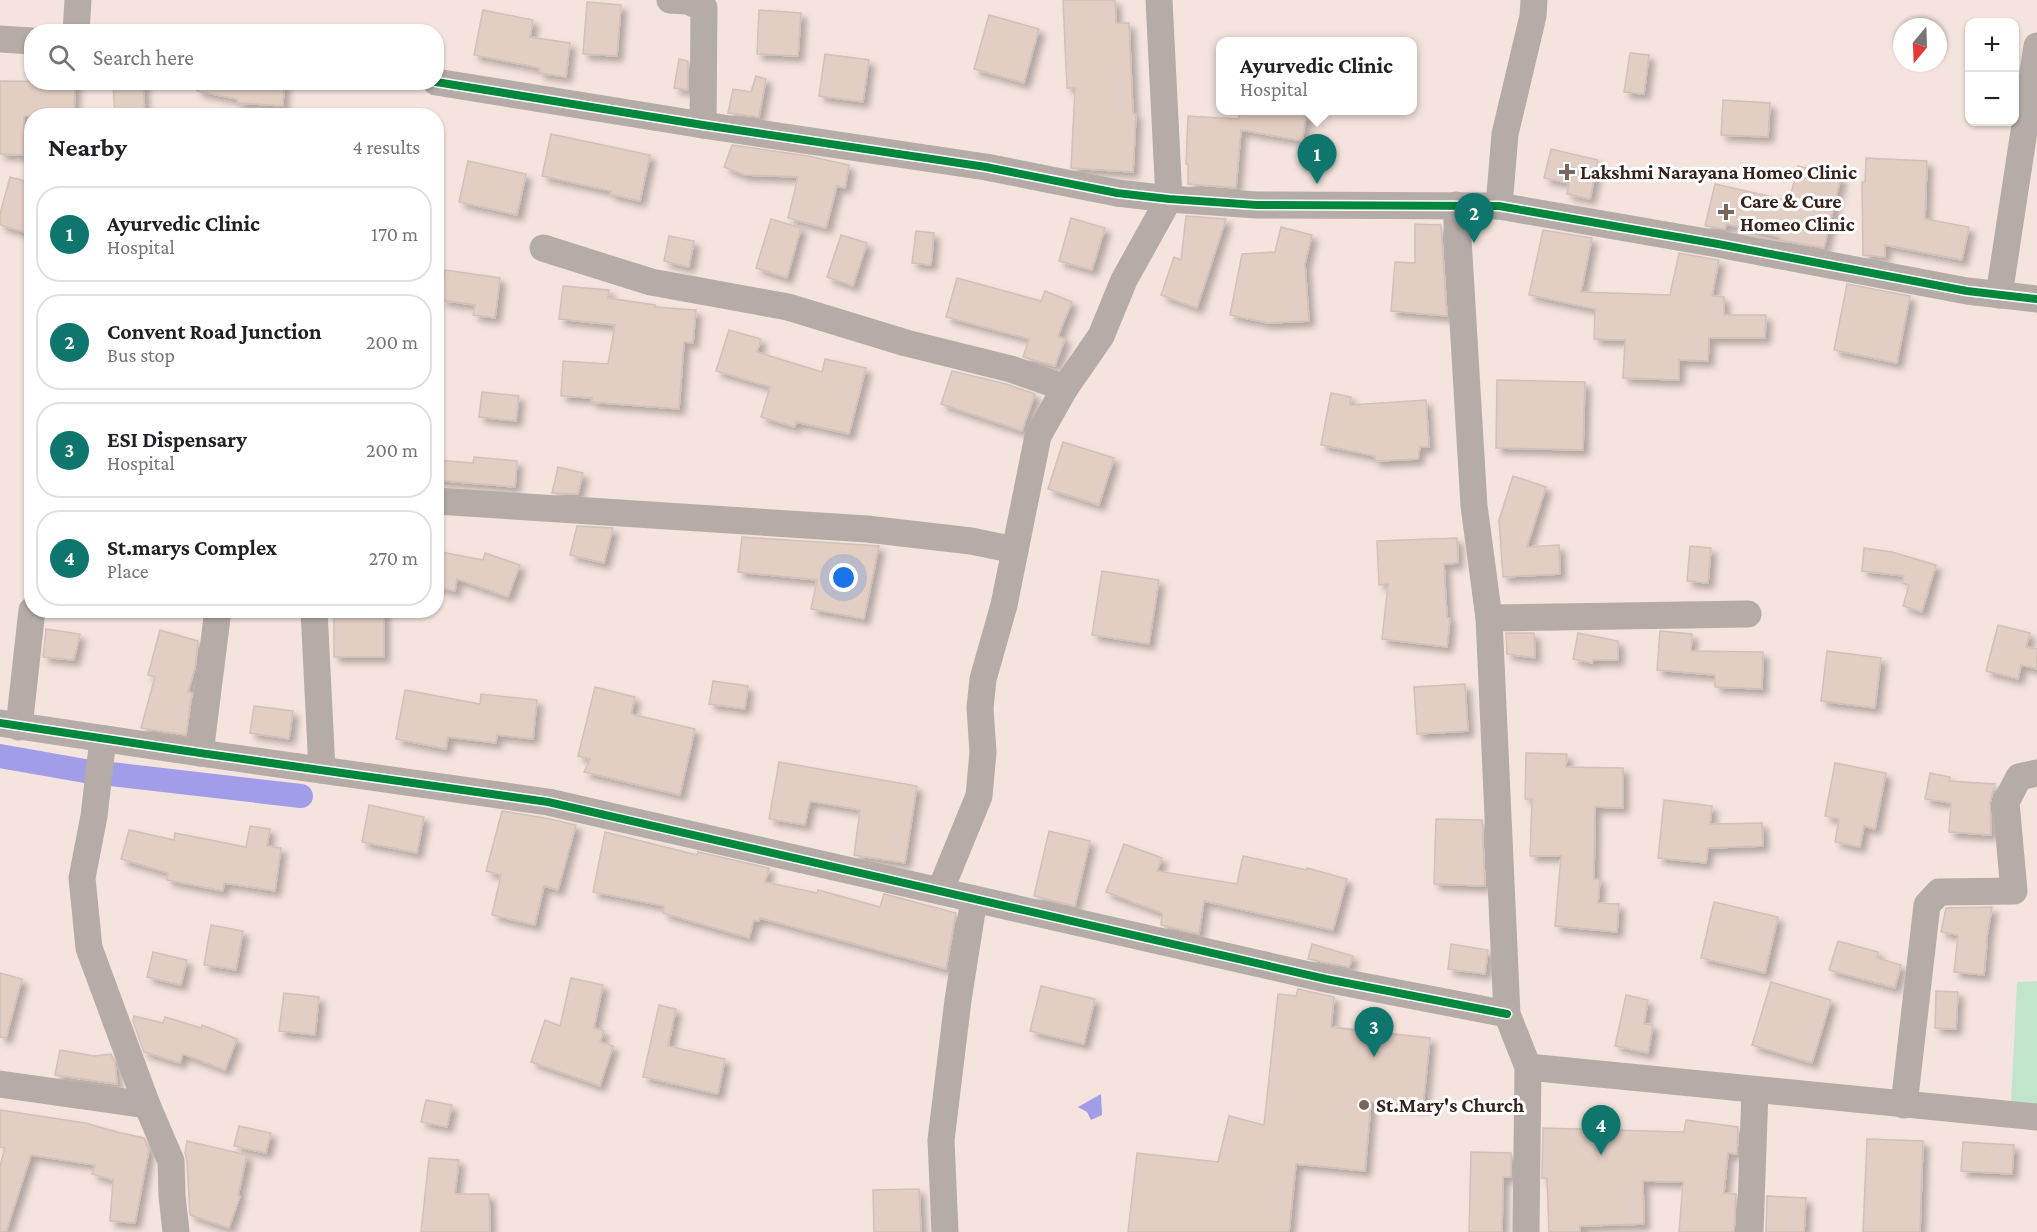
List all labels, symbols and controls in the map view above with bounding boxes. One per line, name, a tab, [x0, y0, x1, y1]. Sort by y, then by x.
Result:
north arrow	[1893, 18, 1947, 72]
map controls	[1965, 18, 2019, 126]
button: +	[1965, 18, 2019, 72]
search box	[24, 24, 444, 90]
popup	[1216, 37, 1417, 115]
icon: search	[45, 41, 78, 74]
text: Search here	[93, 45, 194, 70]
text: Ayurvedic Clinic	[1240, 53, 1393, 78]
button: −	[1965, 72, 2019, 126]
text: Hospital	[1240, 78, 1308, 100]
text: Nearby	[48, 133, 127, 162]
pin: 1	[1298, 134, 1336, 184]
text: 4 results	[353, 136, 420, 158]
place label: Lakshmi Narayana Homeo Clinic	[1580, 161, 1857, 183]
marker: Lakshmi Narayana Homeo Clinic	[1558, 163, 1576, 181]
place label: Care & Cure Homeo Clinic	[1740, 190, 1855, 235]
pin: 2	[1454, 194, 1494, 243]
marker: Care & Cure Homeo Clinic	[1717, 203, 1735, 221]
text: Ayurvedic Clinic	[107, 211, 260, 236]
text: 1	[66, 223, 73, 245]
text: 170 m	[371, 223, 418, 245]
text: Hospital	[107, 236, 175, 258]
text: Convent Road Junction	[107, 319, 322, 344]
text: 2	[64, 331, 75, 353]
text: 200 m	[366, 331, 418, 353]
text: Bus stop	[107, 344, 175, 366]
text: ESI Dispensary	[107, 427, 247, 452]
text: 3	[65, 439, 74, 461]
text: 200 m	[366, 439, 418, 461]
text: Hospital	[107, 452, 175, 474]
text: St.marys Complex	[107, 535, 277, 560]
text: 4	[64, 547, 75, 569]
text: 270 m	[369, 547, 418, 569]
text: Place	[107, 560, 149, 582]
your location	[829, 563, 858, 592]
pin: 3	[1354, 1008, 1394, 1057]
place label: St.Mary's Church	[1376, 1094, 1525, 1116]
marker: St.Mary's Church	[1357, 1098, 1371, 1112]
pin: 4	[1582, 1106, 1620, 1155]

